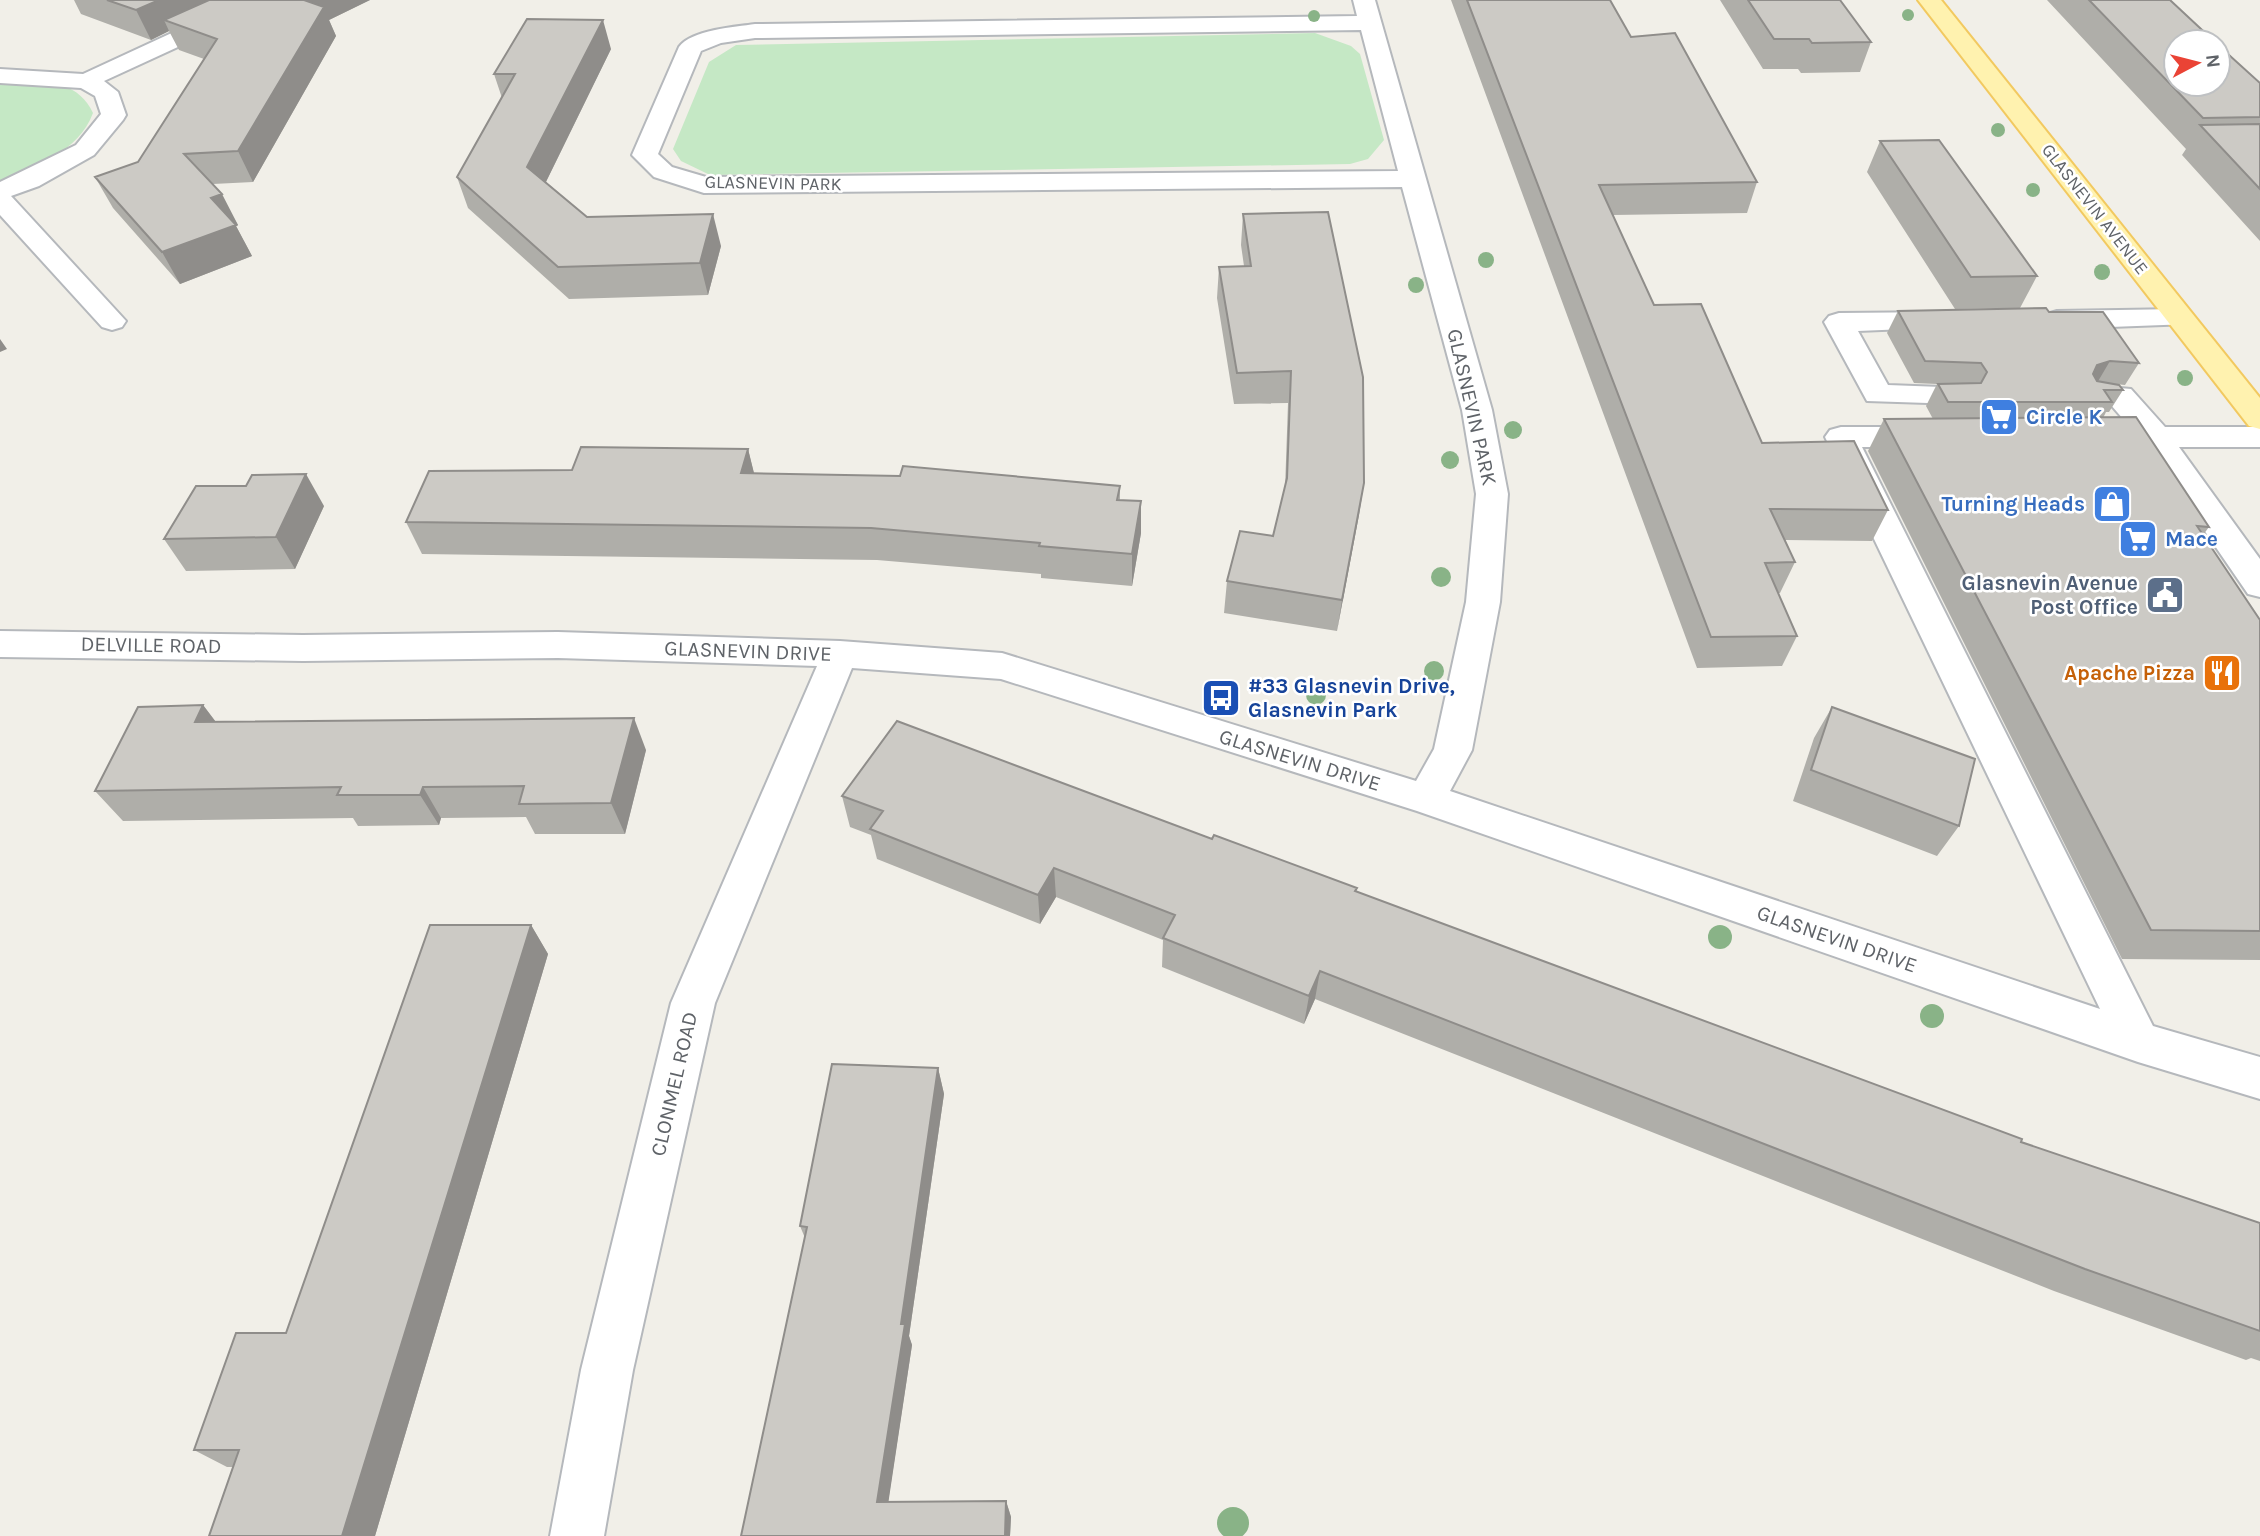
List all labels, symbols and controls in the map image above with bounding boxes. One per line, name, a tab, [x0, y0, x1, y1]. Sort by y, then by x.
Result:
north arrow	[2162, 28, 2232, 98]
text: N	[2201, 53, 2225, 69]
street label: GLASNEVIN AVENUE	[2037, 139, 2153, 279]
street label: GLASNEVIN PARK	[704, 171, 842, 195]
street label: GLASNEVIN PARK	[1442, 326, 1502, 488]
supermarket icon: Circle K	[1978, 396, 2020, 438]
place label: Circle K	[2026, 405, 2102, 429]
shop icon: Turning Heads	[2091, 483, 2133, 525]
place label: Turning Heads	[1941, 492, 2085, 516]
supermarket icon: Mace	[2117, 518, 2159, 560]
place label: Mace	[2165, 527, 2218, 551]
place label: Glasnevin Avenue Post Office	[1962, 571, 2138, 619]
public building icon: Glasnevin Avenue Post Office	[2144, 574, 2186, 616]
street label: DELVILLE ROAD	[80, 632, 222, 658]
street label: GLASNEVIN DRIVE	[664, 636, 832, 666]
restaurant icon: Apache Pizza	[2201, 652, 2243, 694]
place label: Apache Pizza	[2064, 661, 2195, 685]
place label: #33 Glasnevin Drive, Glasnevin Park	[1248, 674, 1455, 722]
bus stop icon: #33 Glasnevin Drive, Glasnevin Park	[1200, 677, 1242, 719]
street label: GLASNEVIN DRIVE	[1216, 724, 1384, 796]
street label: GLASNEVIN DRIVE	[1754, 900, 1920, 978]
street label: CLONMEL ROAD	[646, 1010, 702, 1158]

